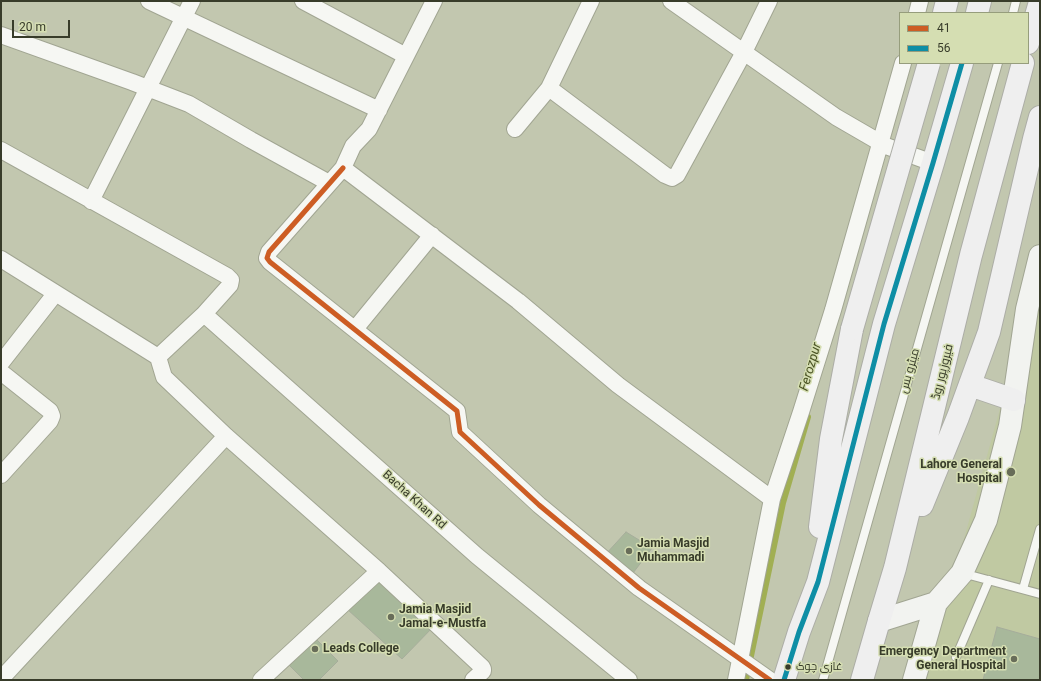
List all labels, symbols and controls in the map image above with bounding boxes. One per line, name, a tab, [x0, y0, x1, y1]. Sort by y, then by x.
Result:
scale bar	[14, 12, 72, 38]
legend	[899, 12, 1029, 64]
text: 20 m	[19, 20, 46, 34]
text: 41	[937, 21, 951, 35]
text: 56	[937, 41, 951, 55]
water label: Ferozpur	[797, 341, 825, 393]
street label: فیروزپور روڈ	[929, 343, 957, 401]
street label: میٹرو بس	[897, 347, 923, 395]
place label: Lahore General Hospital	[920, 458, 1002, 486]
marker: Lahore General Hospital	[1005, 466, 1017, 478]
street label: Bacha Khan Rd	[379, 468, 449, 532]
place label: Jamia Masjid Muhammadi	[637, 537, 709, 565]
marker: Jamia Masjid Muhammadi	[624, 546, 634, 556]
place label: Jamia Masjid Jamal-e-Mustfa	[399, 603, 486, 631]
marker: Jamia Masjid Jamal-e-Mustfa	[386, 612, 396, 622]
place label: Leads College	[323, 642, 399, 656]
marker: Leads College	[310, 644, 320, 654]
place label: Emergency Department General Hospital	[879, 645, 1006, 673]
marker: Emergency Department General Hospital	[1009, 654, 1019, 664]
place label: غازی چوک	[796, 660, 842, 674]
marker: غازی چوک	[783, 662, 793, 672]

